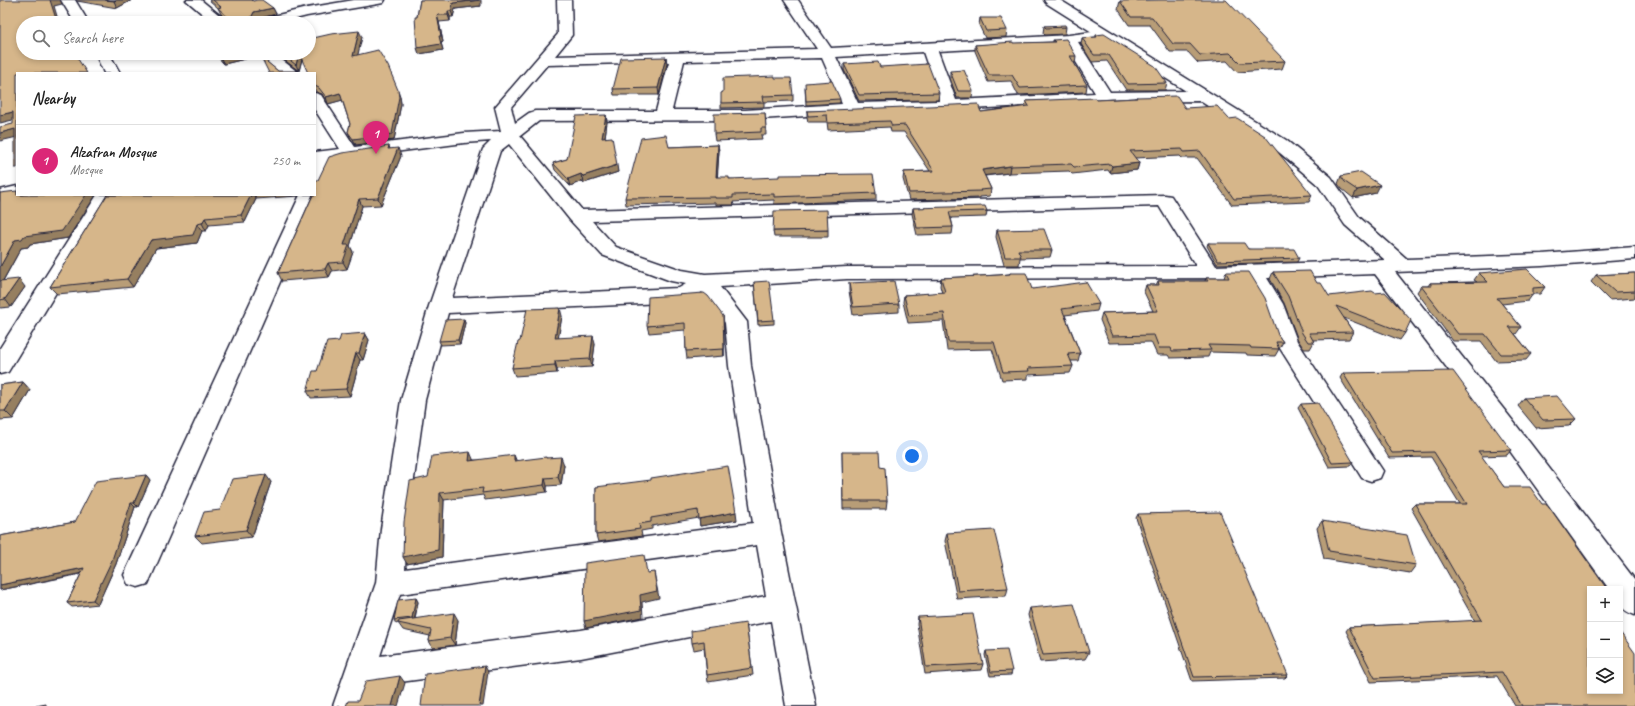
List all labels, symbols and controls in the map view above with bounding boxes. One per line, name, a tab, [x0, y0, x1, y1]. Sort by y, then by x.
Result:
search box	[16, 16, 316, 60]
icon: search	[30, 27, 52, 49]
text: Search here	[62, 29, 123, 48]
text: Nearby	[32, 88, 75, 109]
pin: 1	[363, 121, 389, 154]
text: Alzafran Mosque	[70, 143, 156, 162]
text: 1	[42, 153, 48, 169]
text: 250 m	[272, 153, 300, 169]
text: Mosque	[70, 162, 102, 178]
your location	[902, 446, 922, 466]
map controls	[1587, 586, 1623, 694]
button: +	[1587, 586, 1623, 622]
button: −	[1587, 622, 1623, 658]
button: layers	[1587, 658, 1623, 694]

